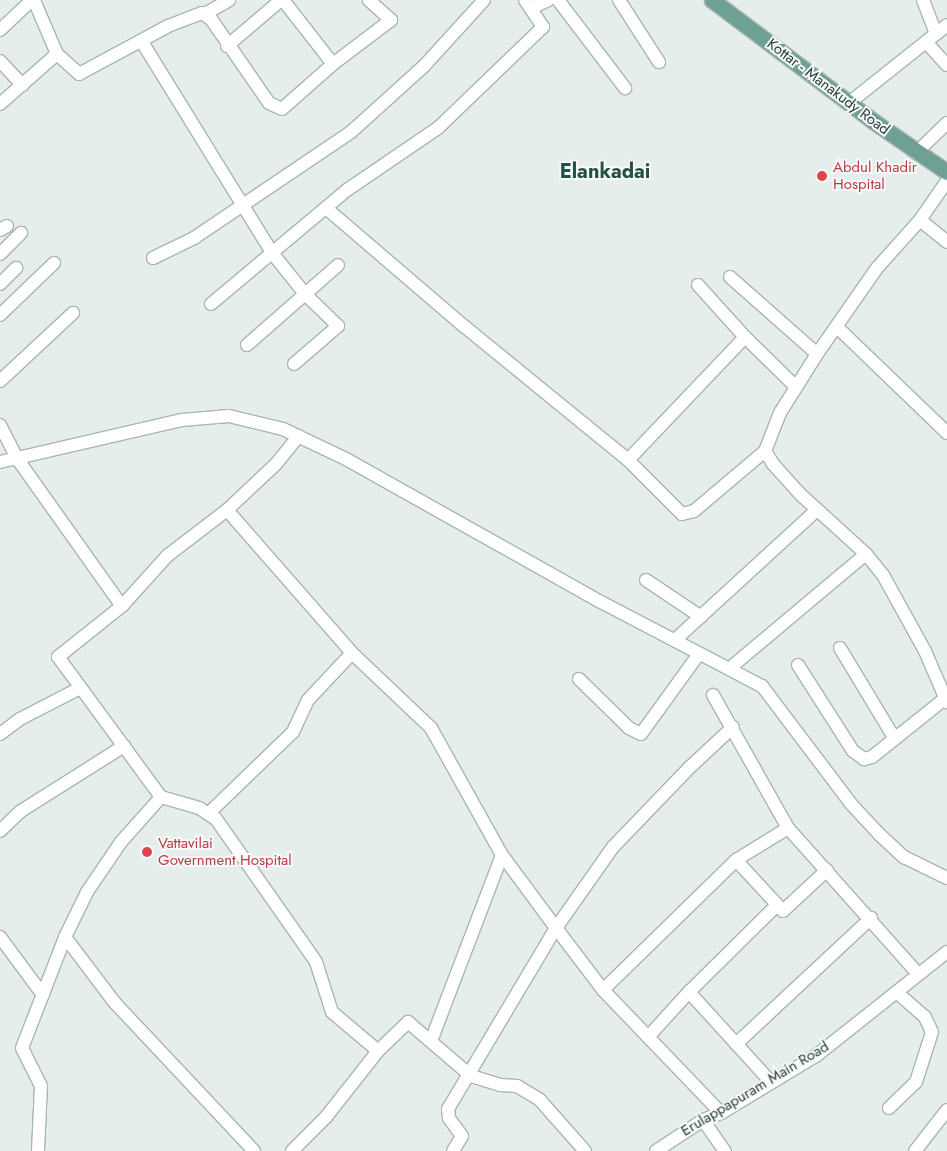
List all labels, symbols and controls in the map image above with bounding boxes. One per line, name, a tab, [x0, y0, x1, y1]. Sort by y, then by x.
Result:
street label: Kottar - Manakudy Road	[763, 35, 893, 139]
place label: Abdul Khadir Hospital	[833, 158, 917, 193]
district label: Elankadai	[560, 159, 650, 183]
marker: Abdul Khadir Hospital	[815, 169, 829, 183]
place label: Vattavilai Government Hospital	[158, 834, 292, 869]
marker: Vattavilai Government Hospital	[140, 845, 154, 859]
street label: Erulappapuram Main Road	[678, 1038, 832, 1140]

